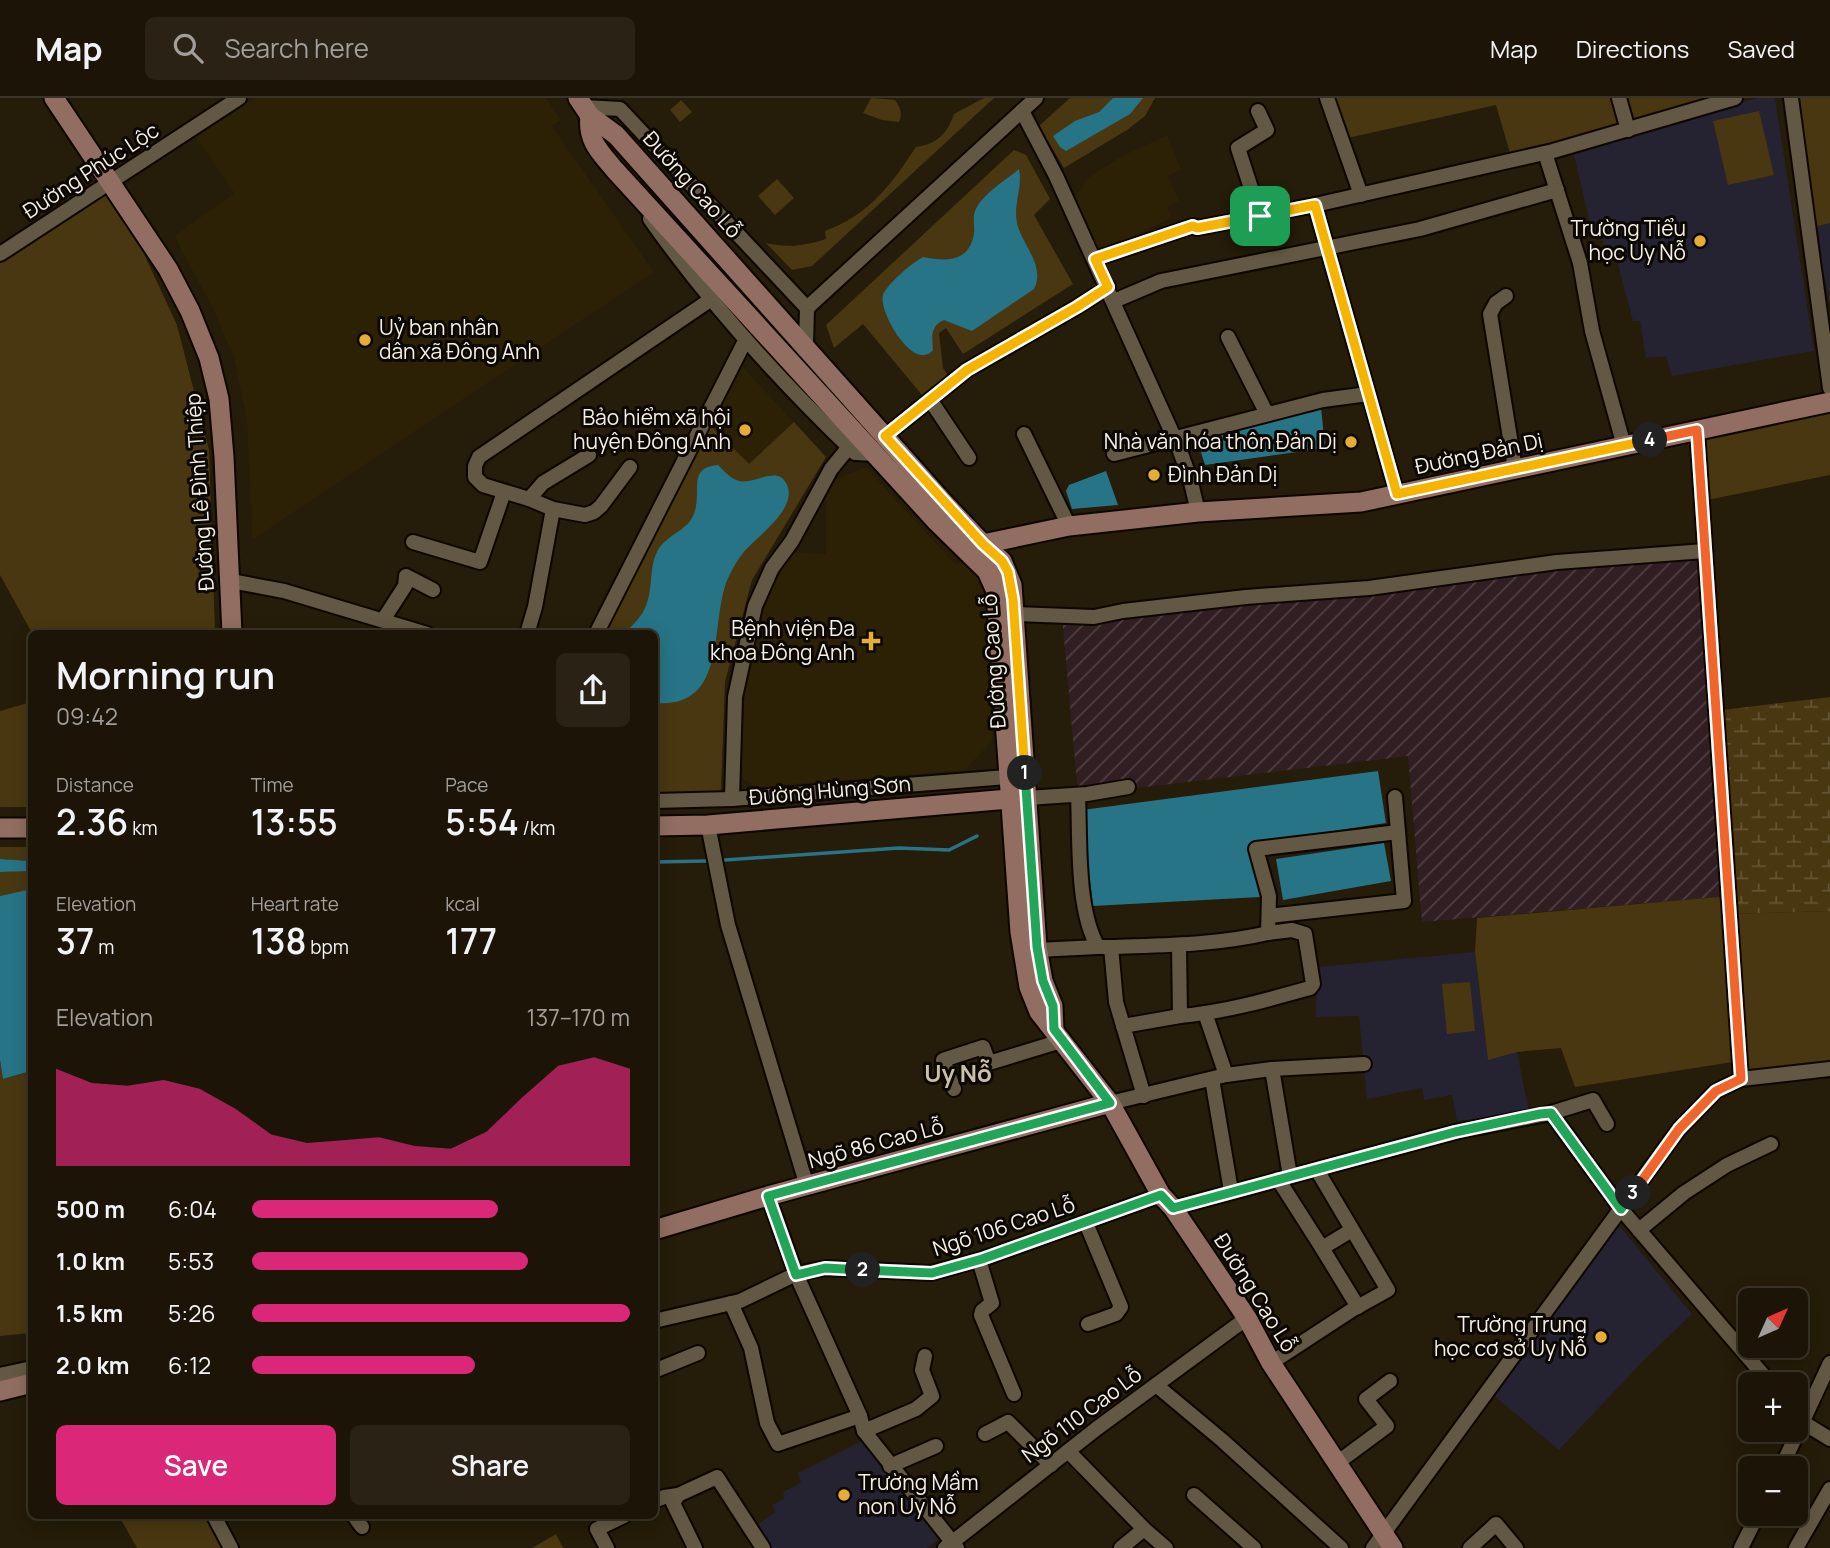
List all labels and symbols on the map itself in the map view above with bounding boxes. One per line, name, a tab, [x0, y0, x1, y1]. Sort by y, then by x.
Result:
street label: Đường Phúc Lộc	[17, 116, 164, 225]
street label: Đường Cao Lỗ	[637, 125, 748, 244]
pin	[1230, 186, 1290, 246]
place label: Trường Tiểu học Uy Nỗ	[1570, 214, 1686, 266]
marker: Trường Tiểu học Uy Nỗ	[1692, 233, 1708, 249]
place label: Uỷ ban nhân dân xã Đông Anh	[379, 313, 540, 365]
marker: Uỷ ban nhân dân xã Đông Anh	[357, 332, 373, 348]
street label: Đường Lê Đình Thiệp	[178, 392, 220, 592]
place label: Bảo hiểm xã hội huyện Đông Anh	[573, 403, 731, 455]
marker: Bảo hiểm xã hội huyện Đông Anh	[737, 422, 753, 438]
pin: 4	[1632, 422, 1668, 458]
street label: Đường Đản Dị	[1412, 426, 1545, 480]
place label: Nhà văn hóa thôn Đản Dị	[1104, 427, 1337, 455]
marker: Nhà văn hóa thôn Đản Dị	[1343, 434, 1359, 450]
place label: Đình Đản Dị	[1168, 460, 1277, 488]
marker: Đình Đản Dị	[1146, 467, 1162, 483]
street label: Đường Cao Lỗ	[974, 593, 1012, 729]
place label: Bệnh viện Đa khoa Đông Anh	[710, 614, 855, 666]
marker: Bệnh viện Đa khoa Đông Anh	[861, 631, 881, 651]
pin: 1	[1007, 756, 1042, 790]
street label: Đường Hùng Sơn	[748, 769, 912, 811]
district label: Uy Nỗ	[924, 1056, 992, 1089]
street label: Ngõ 86 Cao Lỗ	[805, 1111, 947, 1175]
pin: 3	[1616, 1176, 1650, 1210]
street label: Ngõ 106 Cao Lỗ	[929, 1190, 1078, 1262]
street label: Đường Cao Lỗ	[1208, 1228, 1303, 1357]
pin: 2	[846, 1252, 880, 1288]
north arrow	[1738, 1288, 1808, 1358]
place label: Trường Trung học cơ sở Uy Nỗ	[1434, 1310, 1587, 1362]
marker: Trường Trung học cơ sở Uy Nỗ	[1593, 1329, 1609, 1345]
street label: Ngõ 110 Cao Lỗ	[1016, 1360, 1147, 1468]
place label: Trường Mầm non Uy Nỗ	[858, 1468, 979, 1520]
marker: Trường Mầm non Uy Nỗ	[836, 1487, 852, 1503]

